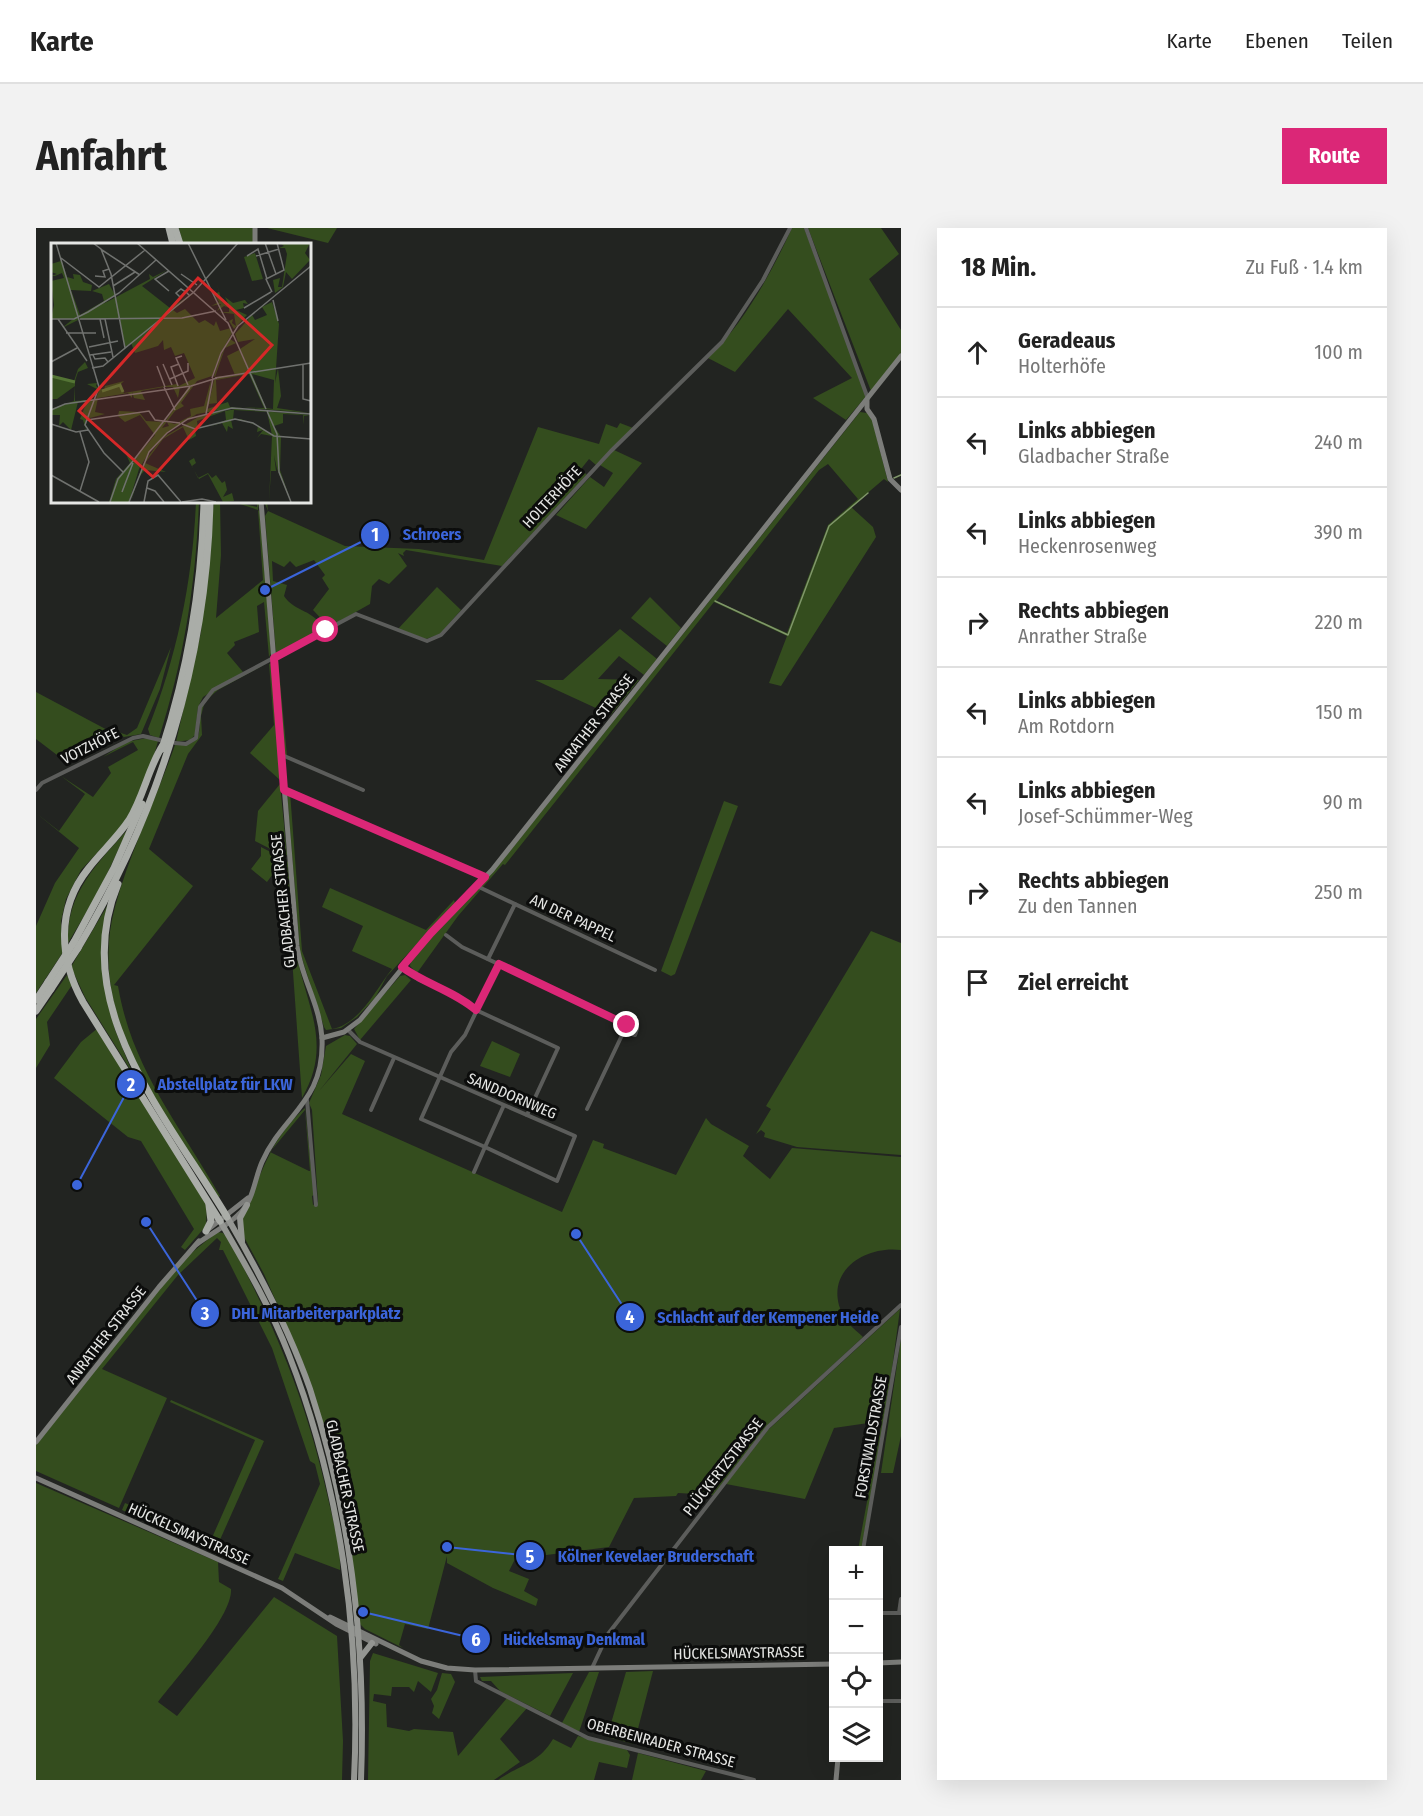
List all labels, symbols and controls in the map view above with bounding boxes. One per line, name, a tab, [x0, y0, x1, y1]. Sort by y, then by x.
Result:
text: Karte	[30, 25, 94, 58]
text: Karte	[1166, 28, 1212, 54]
text: Ebenen	[1245, 28, 1309, 54]
text: Teilen	[1342, 28, 1393, 54]
button: Route	[1282, 128, 1387, 184]
text: Anfahrt	[36, 131, 167, 181]
inset map	[51, 243, 310, 502]
text: 18 Min.	[961, 252, 1036, 283]
text: Zu Fuß · 1.4 km	[1246, 255, 1363, 279]
text: Geradeaus	[1018, 327, 1115, 354]
icon: ahead	[961, 336, 994, 369]
text: 100 m	[1314, 340, 1363, 364]
text: Holterhöfe	[1018, 354, 1106, 378]
text: Links abbiegen	[1018, 417, 1156, 444]
icon: left	[961, 426, 994, 459]
text: 240 m	[1314, 430, 1363, 454]
text: Gladbacher Straße	[1018, 444, 1169, 468]
street label: HOLTERHÖFE	[519, 462, 585, 532]
text: Links abbiegen	[1018, 507, 1156, 534]
icon: left	[961, 516, 994, 549]
callout: Schroers	[360, 518, 473, 552]
text: 390 m	[1314, 520, 1363, 544]
text: 1	[371, 524, 379, 546]
text: Schroers	[403, 525, 461, 544]
text: Heckenrosenweg	[1018, 534, 1156, 558]
text: Rechts abbiegen	[1018, 597, 1169, 624]
icon: right	[961, 606, 994, 639]
text: 220 m	[1315, 610, 1363, 634]
route start	[312, 616, 338, 642]
text: Anrather Straße	[1018, 624, 1147, 648]
street label: ANRATHER STRASSE	[550, 671, 638, 775]
text: Links abbiegen	[1018, 687, 1156, 714]
icon: left	[961, 696, 994, 729]
text: 150 m	[1316, 700, 1363, 724]
text: Am Rotdorn	[1018, 714, 1115, 738]
street label: VOTZHÖFE	[58, 724, 122, 768]
text: Links abbiegen	[1018, 777, 1156, 804]
icon: left	[961, 786, 994, 819]
text: 90 m	[1323, 790, 1363, 814]
text: Josef-Schümmer-Weg	[1018, 804, 1193, 828]
street label: GLADBACHER STRASSE	[267, 833, 299, 969]
text: Rechts abbiegen	[1018, 867, 1169, 894]
icon: right	[961, 876, 994, 909]
text: 250 m	[1315, 880, 1363, 904]
street label: AN DER PAPPEL	[527, 890, 619, 946]
text: Zu den Tannen	[1018, 894, 1138, 918]
icon: arrive	[961, 966, 994, 999]
text: Ziel erreicht	[1018, 969, 1129, 996]
route end	[613, 1011, 639, 1037]
callout: Abstellplatz für LKW	[116, 1067, 305, 1101]
street label: SANDDORNWEG	[465, 1069, 559, 1123]
text: 2	[126, 1074, 135, 1096]
text: Abstellplatz für LKW	[157, 1075, 293, 1094]
street label: ANRATHER STRASSE	[62, 1283, 150, 1387]
callout: DHL Mitarbeiterparkplatz	[190, 1296, 412, 1330]
callout: Schlacht auf der Kempener Heide	[615, 1300, 891, 1334]
text: 3	[200, 1303, 210, 1325]
text: DHL Mitarbeiterparkplatz	[232, 1304, 401, 1323]
text: 4	[625, 1306, 635, 1328]
text: Schlacht auf der Kempener Heide	[657, 1308, 879, 1327]
street label: FORSTWALDSTRASSE	[851, 1374, 891, 1500]
street label: PLÜCKERTZSTRASSE	[679, 1415, 767, 1519]
street label: GLADBACHER STRASSE	[322, 1418, 368, 1554]
street label: HÜCKELSMAYSTRASSE	[125, 1499, 253, 1569]
callout: Kölner Kevelaer Bruderschaft	[515, 1539, 766, 1573]
text: 5	[526, 1546, 535, 1568]
map controls	[829, 1546, 883, 1762]
button: +	[829, 1546, 883, 1600]
text: Kölner Kevelaer Bruderschaft	[558, 1547, 755, 1566]
button: −	[829, 1600, 883, 1654]
callout: Hückelsmay Denkmal	[461, 1622, 657, 1656]
text: 6	[471, 1629, 481, 1651]
text: Hückelsmay Denkmal	[503, 1630, 645, 1649]
street label: HÜCKELSMAYSTRASSE	[673, 1643, 805, 1663]
button: locate	[829, 1654, 883, 1708]
button: layers	[829, 1708, 883, 1762]
street label: OBERBENRADER STRASSE	[585, 1715, 737, 1771]

